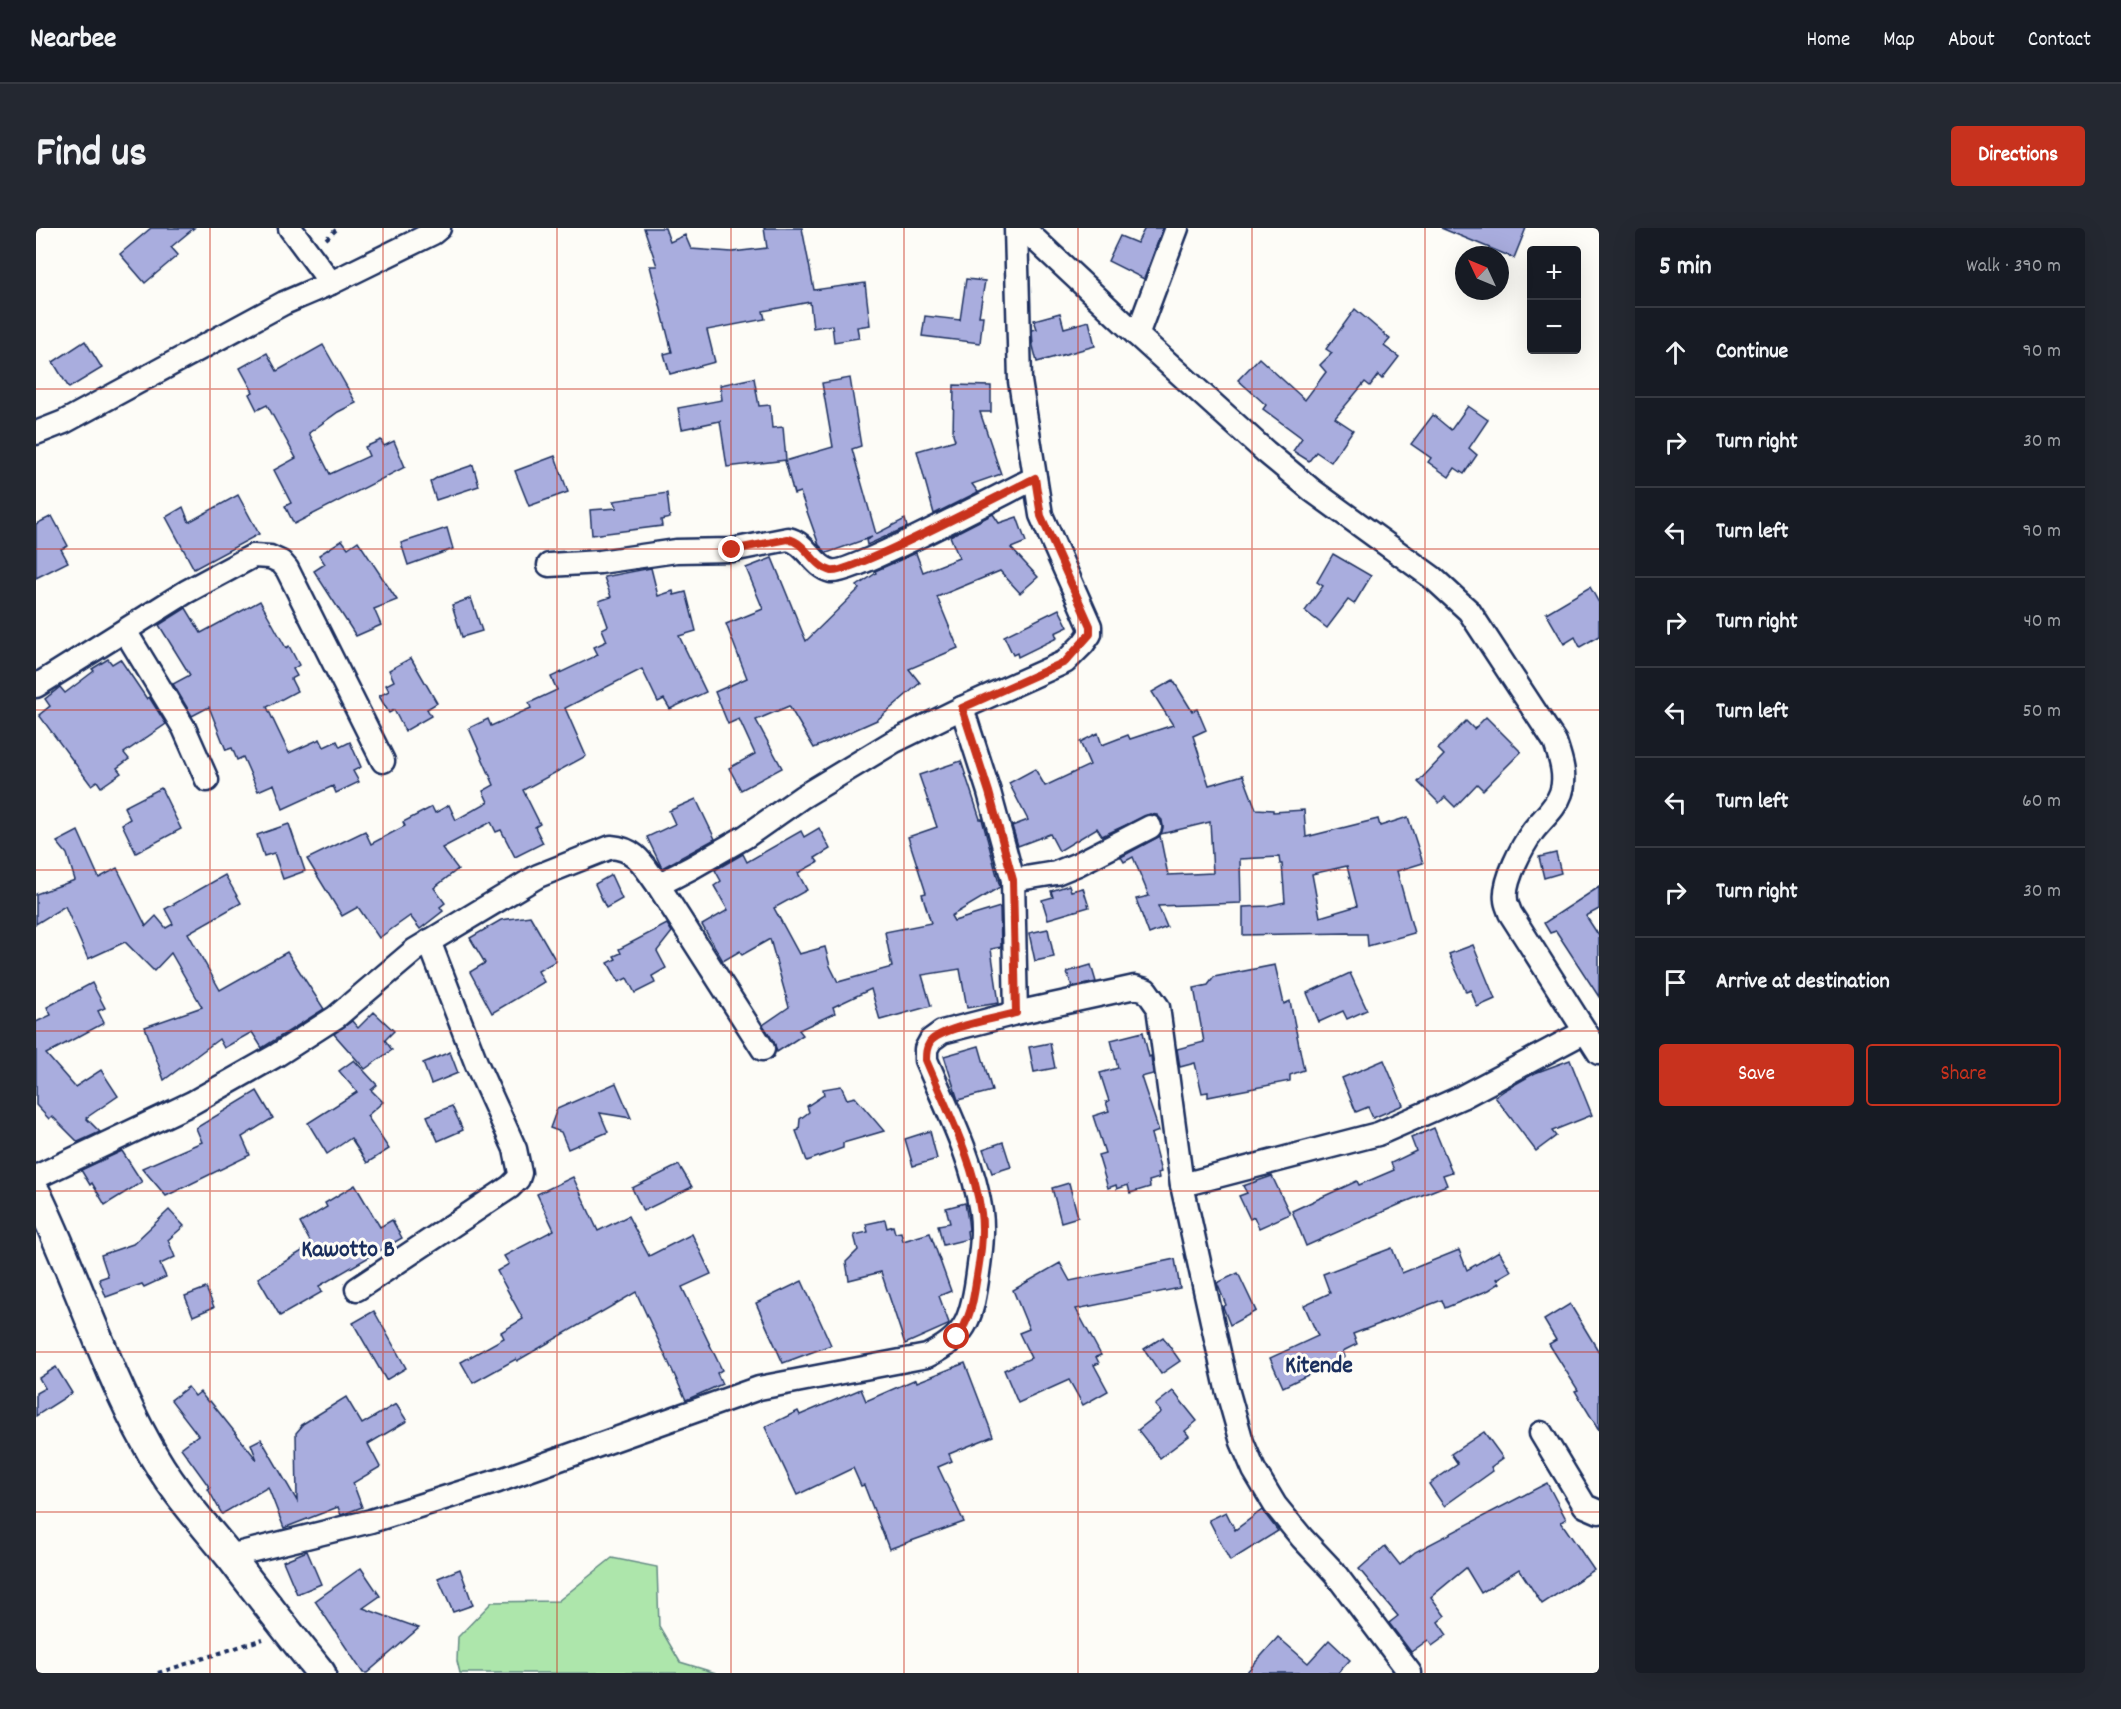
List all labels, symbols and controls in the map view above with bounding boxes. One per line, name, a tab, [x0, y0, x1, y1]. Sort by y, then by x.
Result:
text: Nearbee	[30, 21, 116, 61]
text: Home	[1806, 26, 1850, 56]
text: Map	[1883, 26, 1915, 56]
text: About	[1948, 26, 1995, 56]
text: Contact	[2028, 26, 2091, 56]
text: Find us	[36, 126, 147, 186]
button: Directions	[1951, 126, 2085, 186]
north arrow	[1455, 246, 1509, 300]
map controls	[1527, 246, 1581, 354]
button: +	[1527, 246, 1581, 300]
text: 5 min	[1659, 249, 1712, 286]
text: Walk · 390 m	[1966, 253, 2061, 281]
button: −	[1527, 300, 1581, 354]
icon: ahead	[1659, 336, 1692, 369]
text: Continue	[1716, 337, 1788, 368]
text: 90 m	[2023, 338, 2061, 366]
icon: right	[1659, 426, 1692, 459]
text: Turn right	[1716, 427, 1798, 458]
text: 30 m	[2023, 428, 2061, 456]
icon: left	[1659, 516, 1692, 549]
text: Turn left	[1716, 517, 1788, 548]
text: 90 m	[2023, 518, 2061, 546]
route end	[718, 536, 744, 562]
icon: right	[1659, 606, 1692, 639]
text: Turn right	[1716, 607, 1798, 638]
text: 40 m	[2023, 608, 2061, 636]
icon: left	[1659, 696, 1692, 729]
text: Turn left	[1716, 697, 1788, 728]
text: 50 m	[2023, 698, 2061, 726]
icon: left	[1659, 786, 1692, 819]
text: Turn left	[1716, 787, 1788, 818]
text: 60 m	[2022, 788, 2061, 816]
icon: right	[1659, 876, 1692, 909]
text: Turn right	[1716, 877, 1798, 908]
text: 30 m	[2023, 878, 2061, 906]
icon: arrive	[1659, 966, 1692, 999]
text: Arrive at destination	[1716, 967, 1890, 998]
button: Save	[1659, 1044, 1854, 1106]
button: Share	[1866, 1044, 2061, 1106]
district label: Kawotto B	[301, 1234, 395, 1268]
route start	[943, 1323, 969, 1349]
district label: Kitende	[1285, 1350, 1353, 1384]

